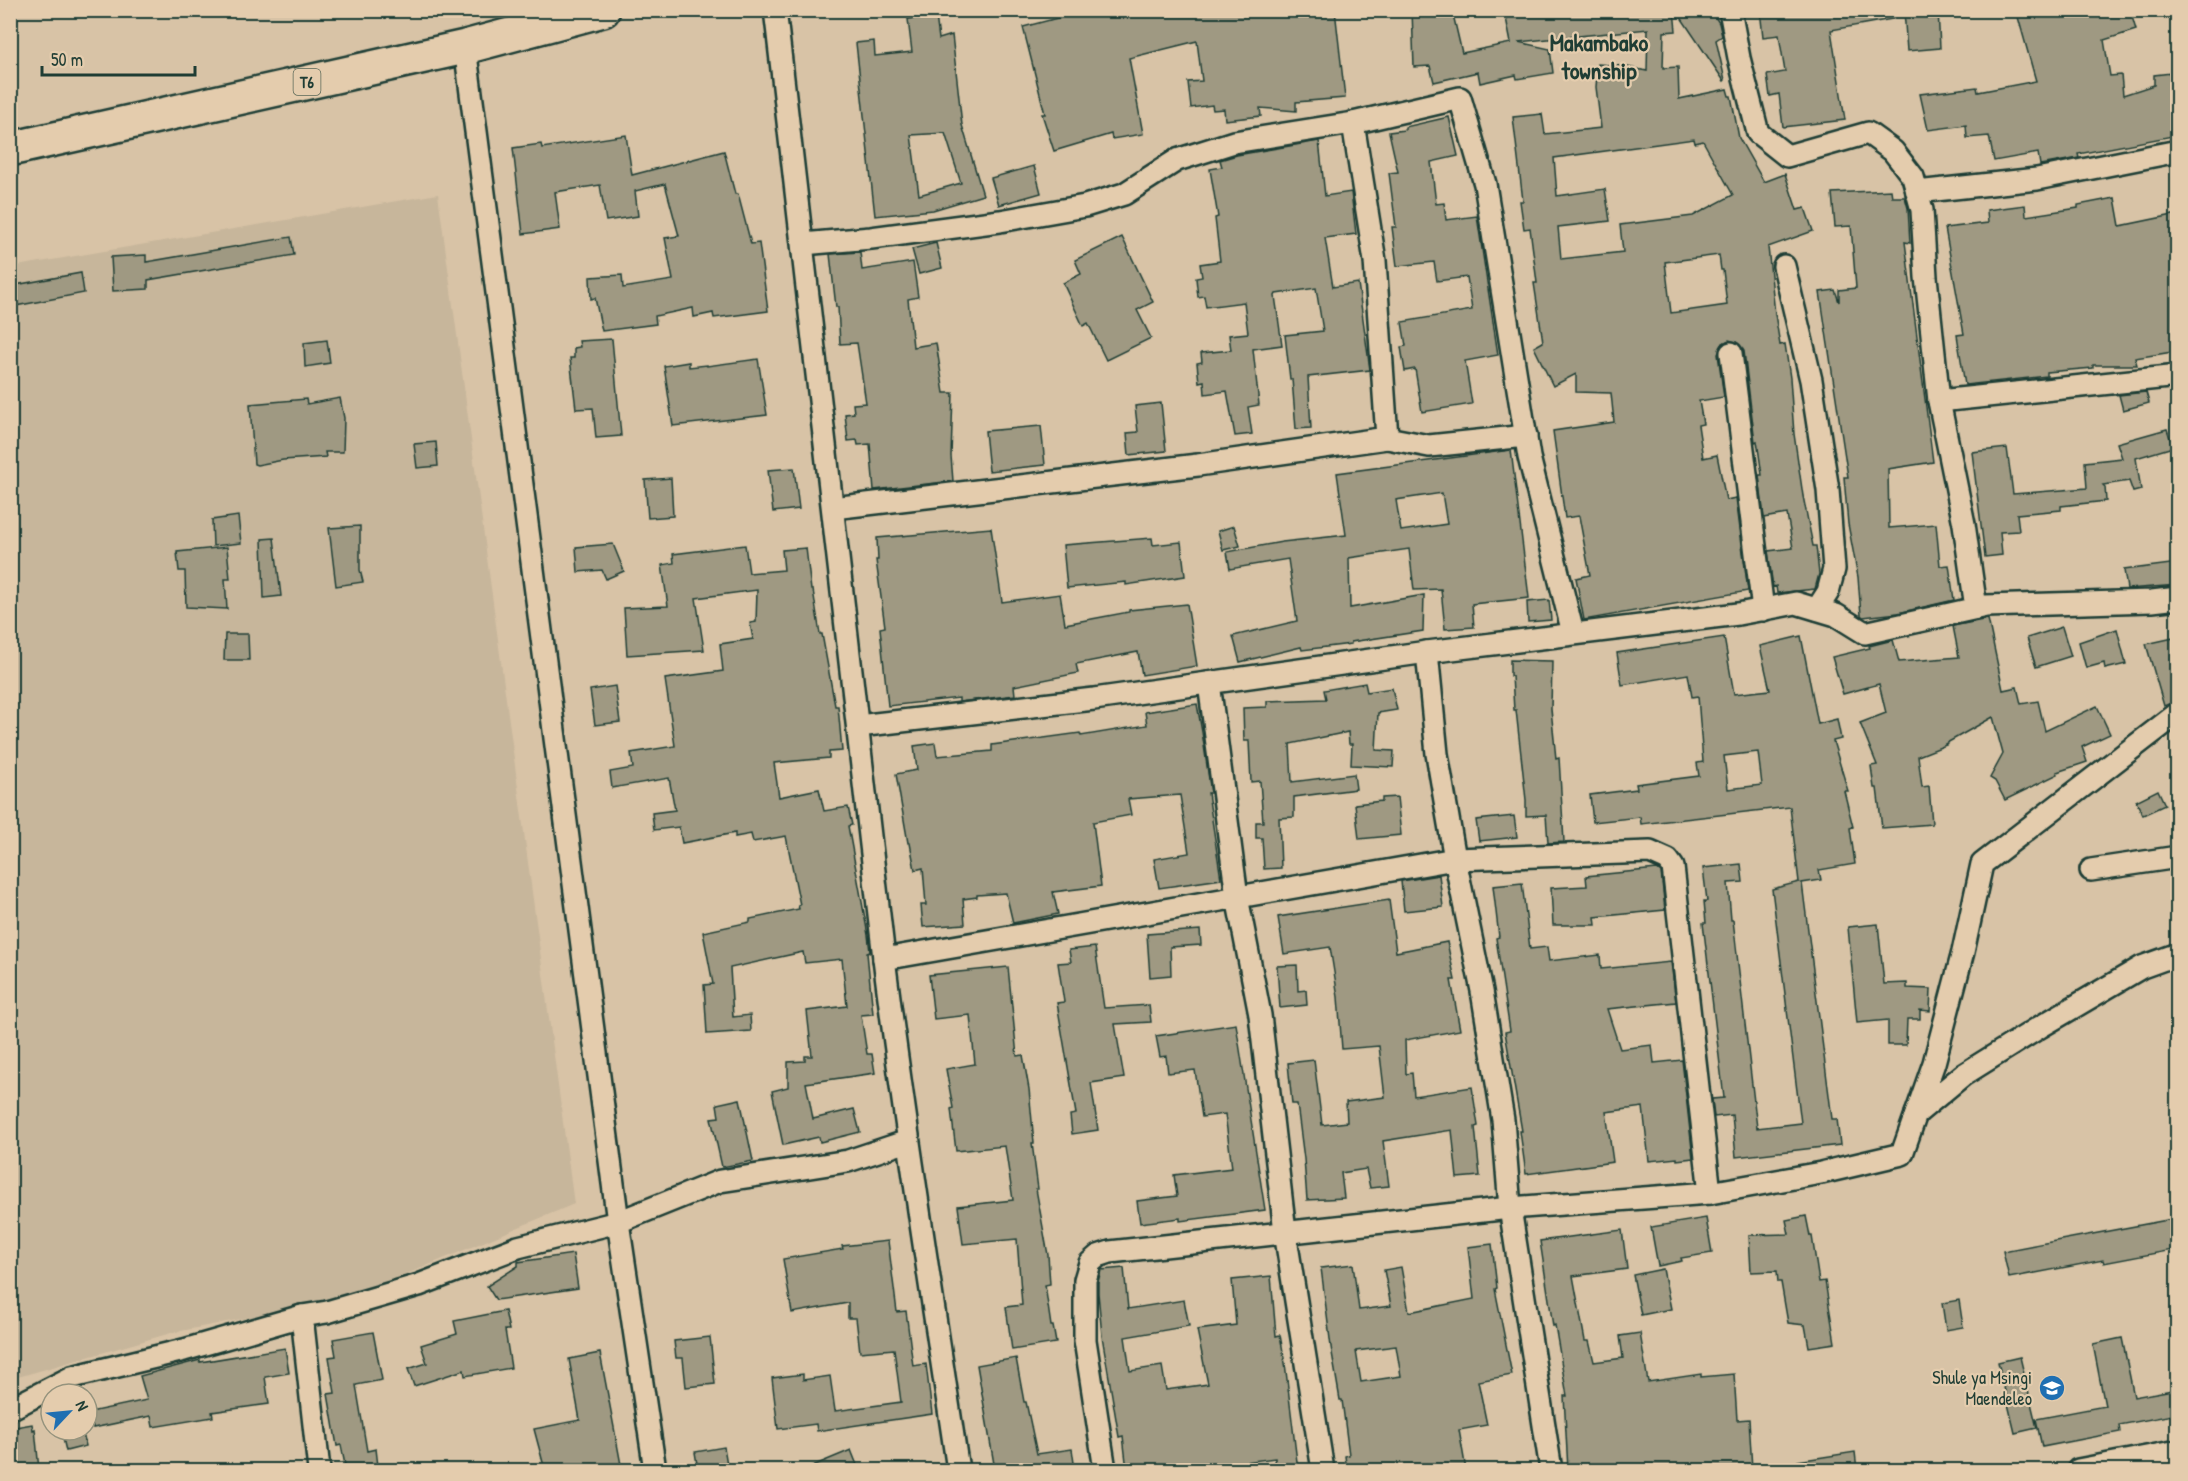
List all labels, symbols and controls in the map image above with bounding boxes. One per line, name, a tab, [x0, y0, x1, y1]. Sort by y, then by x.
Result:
district label: Makambako township	[1550, 26, 1648, 87]
scale bar	[42, 39, 195, 77]
text: 50 m	[51, 47, 83, 72]
road number: T6	[294, 69, 320, 95]
place label: Shule ya Msingi Maendeleo	[1932, 1365, 2032, 1411]
school or university icon: Shule ya Msingi Maendeleo	[2037, 1373, 2067, 1403]
north arrow	[39, 1382, 99, 1442]
text: N	[71, 1397, 94, 1415]

